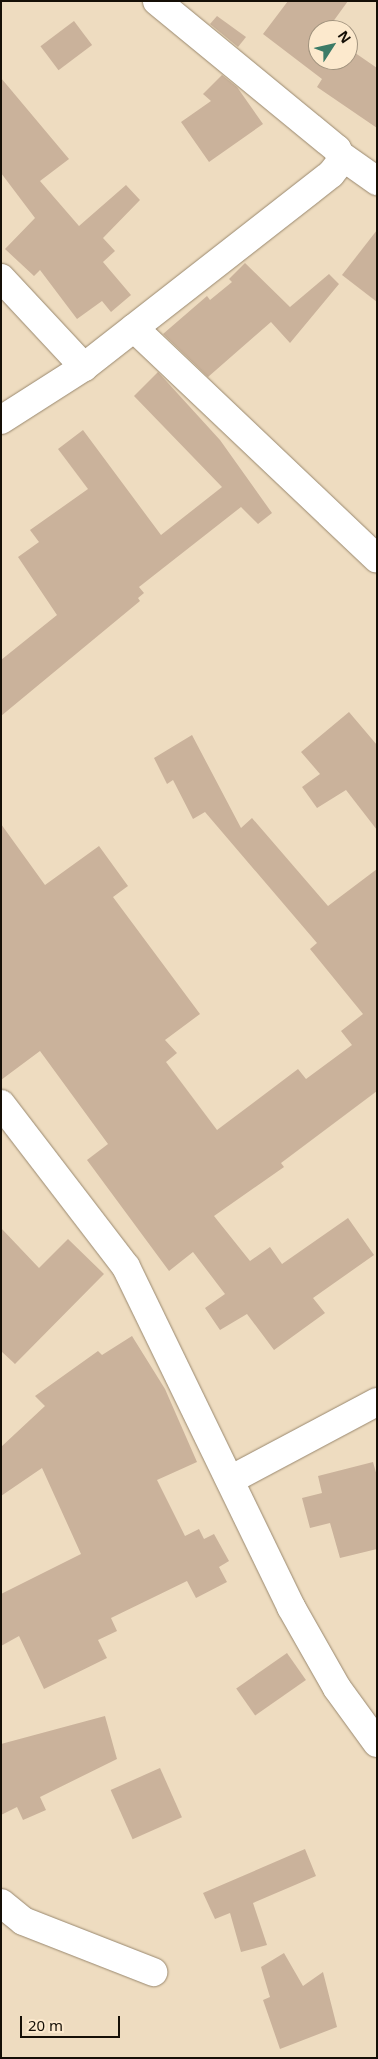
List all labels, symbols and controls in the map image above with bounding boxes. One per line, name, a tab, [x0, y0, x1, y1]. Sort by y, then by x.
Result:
north arrow	[308, 20, 358, 70]
text: N	[334, 27, 356, 47]
scale bar	[22, 2006, 122, 2038]
text: 20 m	[28, 2015, 63, 2035]

